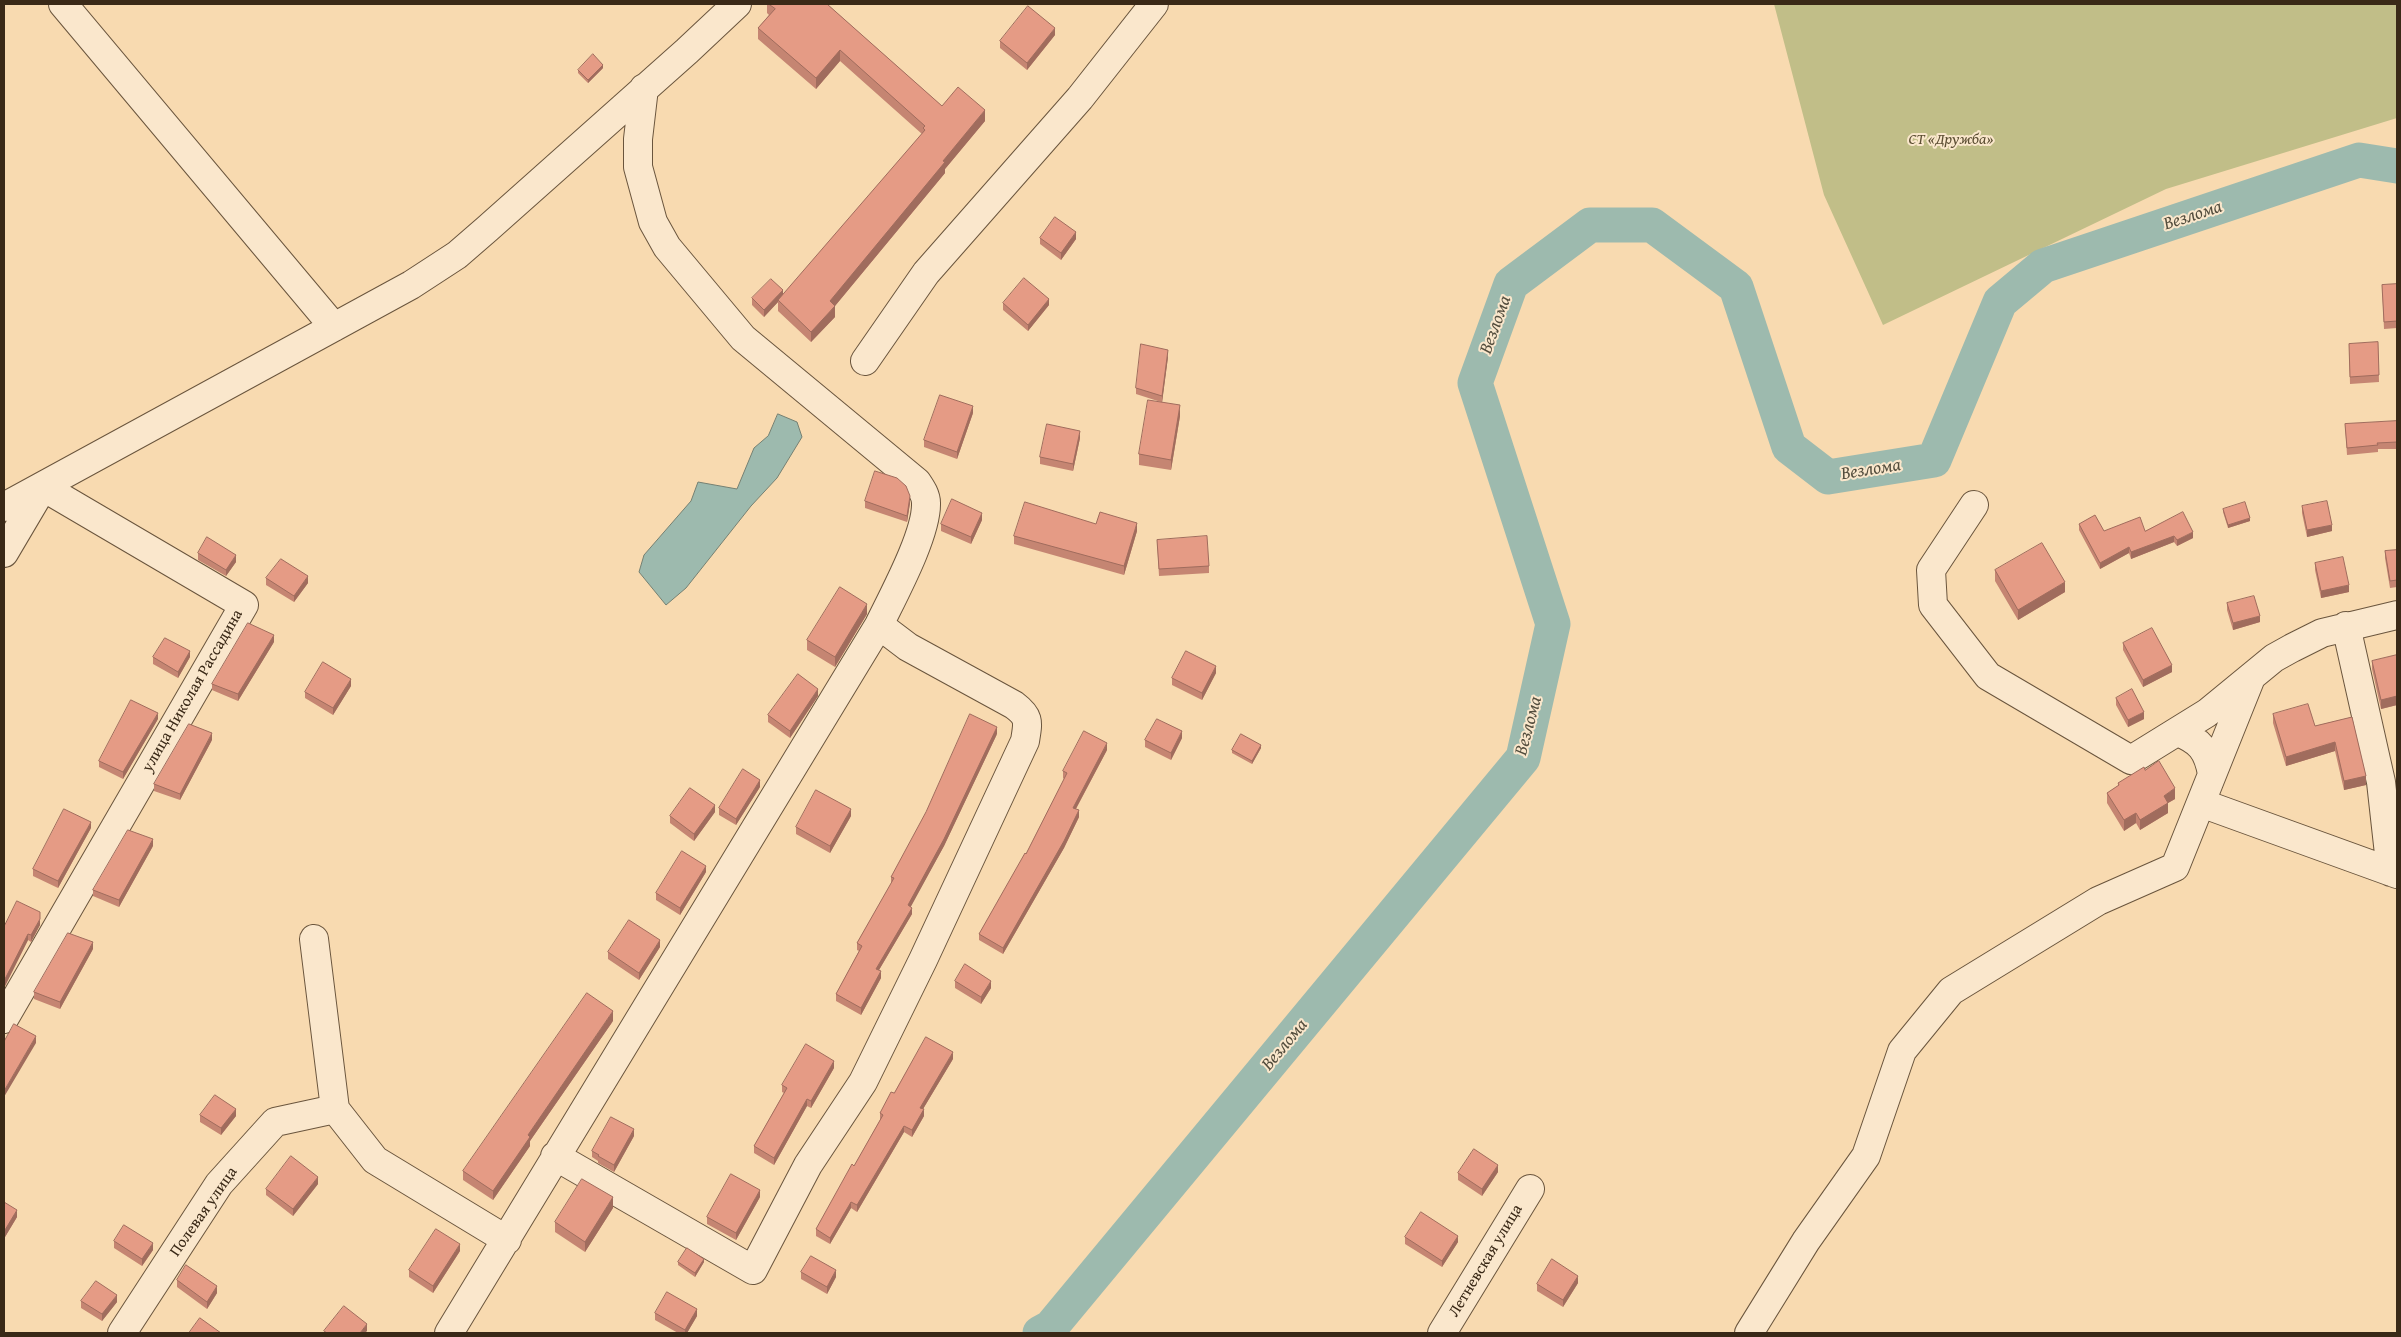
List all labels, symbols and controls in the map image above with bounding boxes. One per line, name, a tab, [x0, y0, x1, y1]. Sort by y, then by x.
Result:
park label: СТ «Дружба»	[1909, 130, 1993, 150]
water label: Везлома	[2161, 196, 2225, 236]
water label: Везлома	[1476, 293, 1516, 357]
water label: Везлома	[1840, 455, 1902, 485]
street label: улица Николая Рассадина	[139, 606, 247, 776]
water label: Везлома	[1511, 694, 1547, 758]
water label: Везлома	[1257, 1015, 1313, 1075]
street label: Полевая улица	[166, 1163, 242, 1261]
street label: Летневская улица	[1445, 1201, 1527, 1321]

